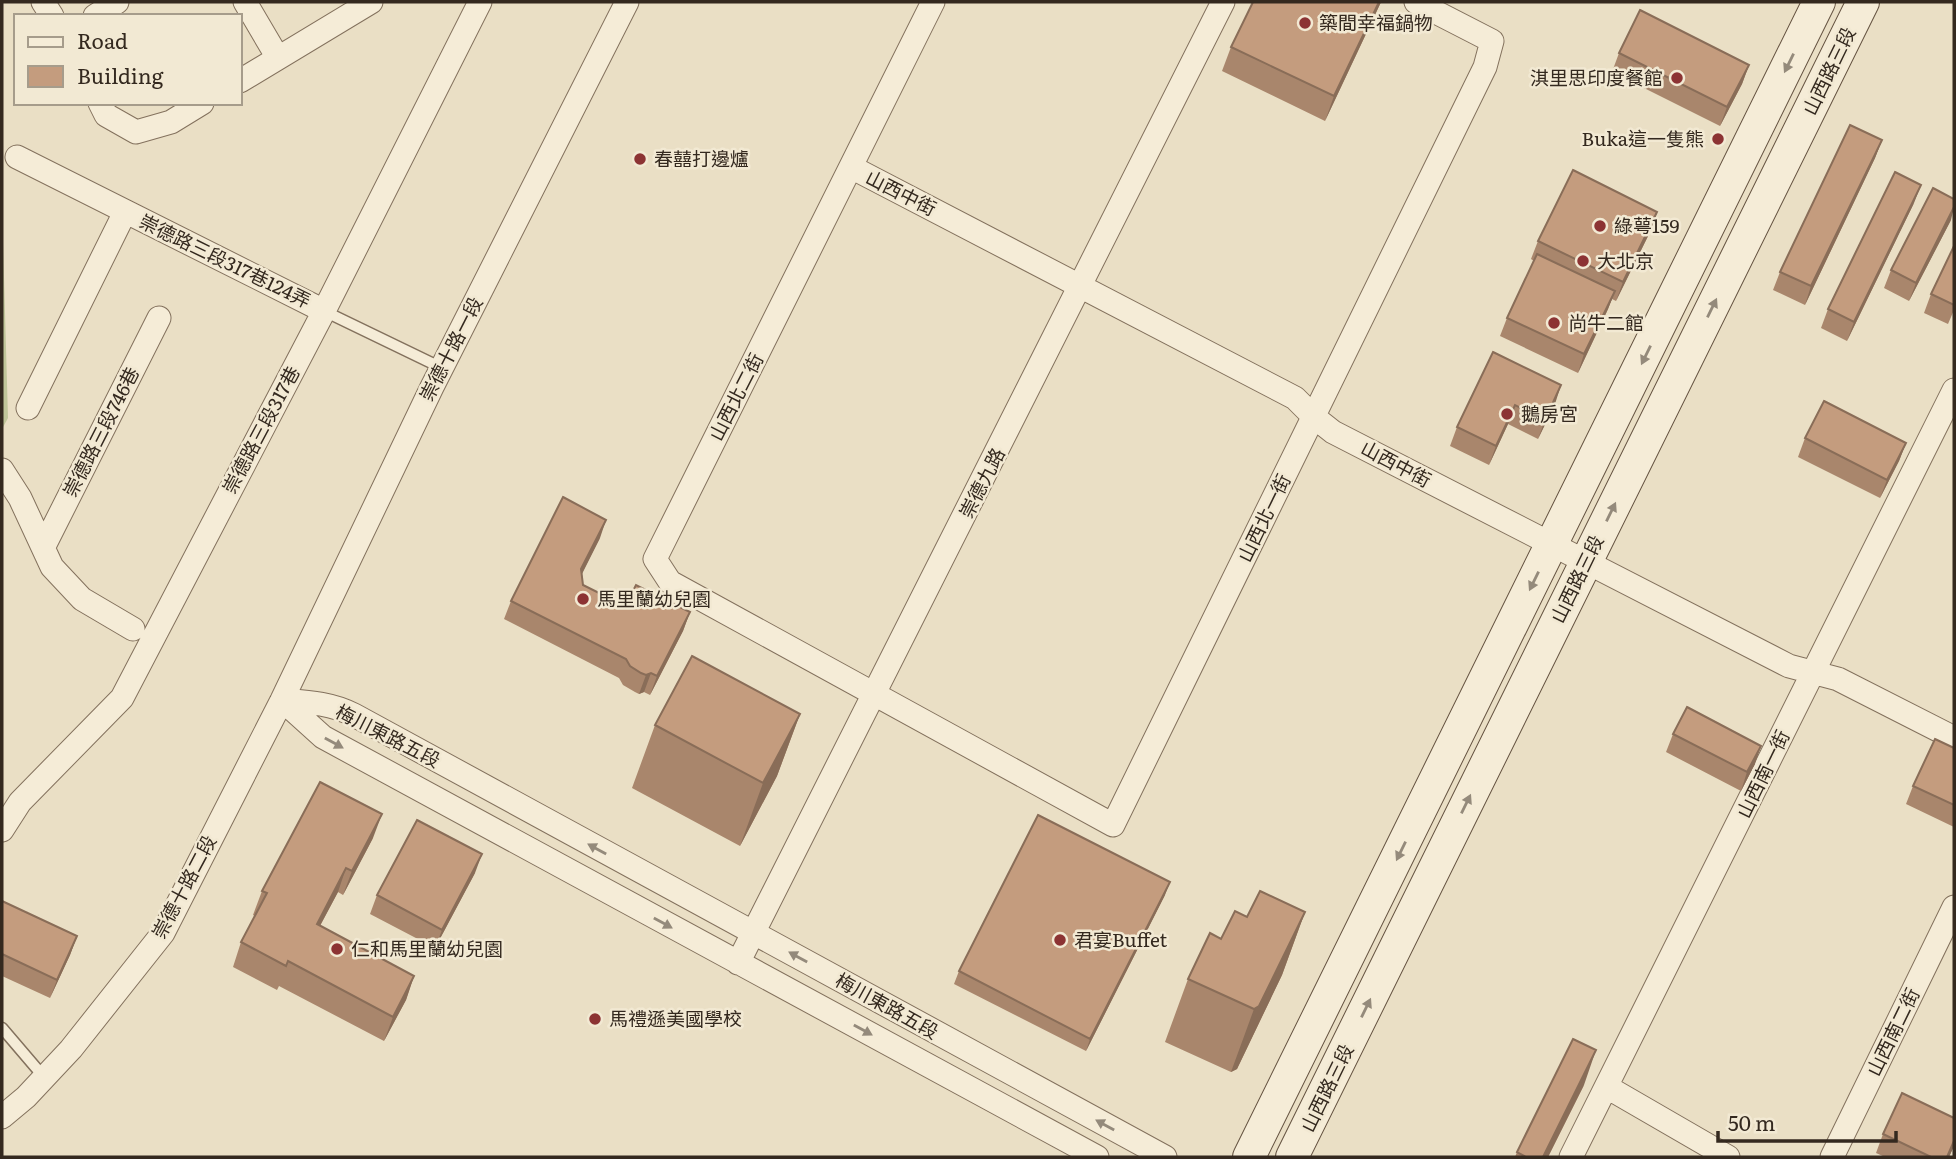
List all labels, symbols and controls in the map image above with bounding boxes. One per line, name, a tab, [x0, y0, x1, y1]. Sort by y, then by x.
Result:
place label: 築間幸福鍋物	[1319, 8, 1433, 36]
legend	[14, 14, 242, 105]
marker: 築間幸福鍋物	[1297, 15, 1313, 31]
street label: 山西路三段	[1795, 22, 1862, 119]
text: Road	[77, 24, 128, 55]
one-way arrow	[1784, 53, 1795, 73]
text: Building	[77, 59, 164, 90]
place label: 淇里思印度餐館	[1530, 63, 1663, 91]
marker: 淇里思印度餐館	[1669, 70, 1685, 86]
place label: Buka這一隻熊	[1582, 124, 1704, 152]
marker: Buka這一隻熊	[1710, 131, 1726, 147]
place label: 春囍打邊爐	[654, 144, 749, 172]
marker: 春囍打邊爐	[632, 151, 648, 167]
street label: 山西中街	[861, 162, 942, 222]
street label: 崇德路三段317巷124弄	[135, 206, 316, 314]
place label: 綠萼159	[1614, 211, 1679, 239]
marker: 綠萼159	[1592, 218, 1608, 234]
place label: 大北京	[1597, 246, 1654, 274]
marker: 大北京	[1575, 253, 1591, 269]
street label: 崇德十路一段	[412, 291, 488, 406]
one-way arrow	[1706, 298, 1717, 318]
place label: 尚牛二館	[1568, 308, 1644, 336]
marker: 尚牛二館	[1546, 315, 1562, 331]
one-way arrow	[1640, 345, 1651, 365]
street label: 山西北二街	[701, 348, 769, 445]
street label: 崇德路三段746巷	[55, 361, 145, 502]
street label: 崇德路三段317巷	[215, 361, 306, 498]
place label: 鵝房宮	[1521, 399, 1578, 427]
marker: 鵝房宮	[1499, 406, 1515, 422]
street label: 山西中街	[1356, 433, 1437, 493]
street label: 崇德九路	[951, 442, 1011, 523]
street label: 山西北一街	[1230, 469, 1297, 566]
one-way arrow	[1605, 502, 1616, 522]
street label: 山西路三段	[1543, 530, 1610, 627]
one-way arrow	[1529, 571, 1540, 591]
place label: 馬里蘭幼兒園	[597, 584, 711, 612]
marker: 馬里蘭幼兒園	[575, 591, 591, 607]
street label: 梅川東路五段	[331, 697, 446, 773]
street label: 山西南一街	[1729, 725, 1796, 822]
one-way arrow	[324, 737, 344, 749]
one-way arrow	[1461, 794, 1472, 814]
street label: 崇德十路二段	[144, 830, 222, 943]
one-way arrow	[1395, 841, 1406, 861]
one-way arrow	[588, 843, 607, 855]
one-way arrow	[653, 917, 673, 928]
place label: 君宴Buffet	[1074, 925, 1168, 953]
marker: 君宴Buffet	[1052, 932, 1068, 948]
place label: 仁和馬里蘭幼兒園	[351, 934, 503, 962]
marker: 仁和馬里蘭幼兒園	[329, 941, 345, 957]
one-way arrow	[788, 951, 807, 963]
street label: 梅川東路五段	[831, 965, 944, 1045]
street label: 山西南二街	[1859, 983, 1926, 1080]
one-way arrow	[1360, 998, 1371, 1018]
place label: 馬禮遜美國學校	[609, 1004, 742, 1032]
marker: 馬禮遜美國學校	[587, 1011, 603, 1027]
one-way arrow	[854, 1024, 873, 1036]
street label: 山西路三段	[1293, 1039, 1360, 1136]
scale bar	[1718, 1100, 1896, 1144]
text: 50 m	[1728, 1106, 1775, 1137]
one-way arrow	[1095, 1119, 1115, 1130]

